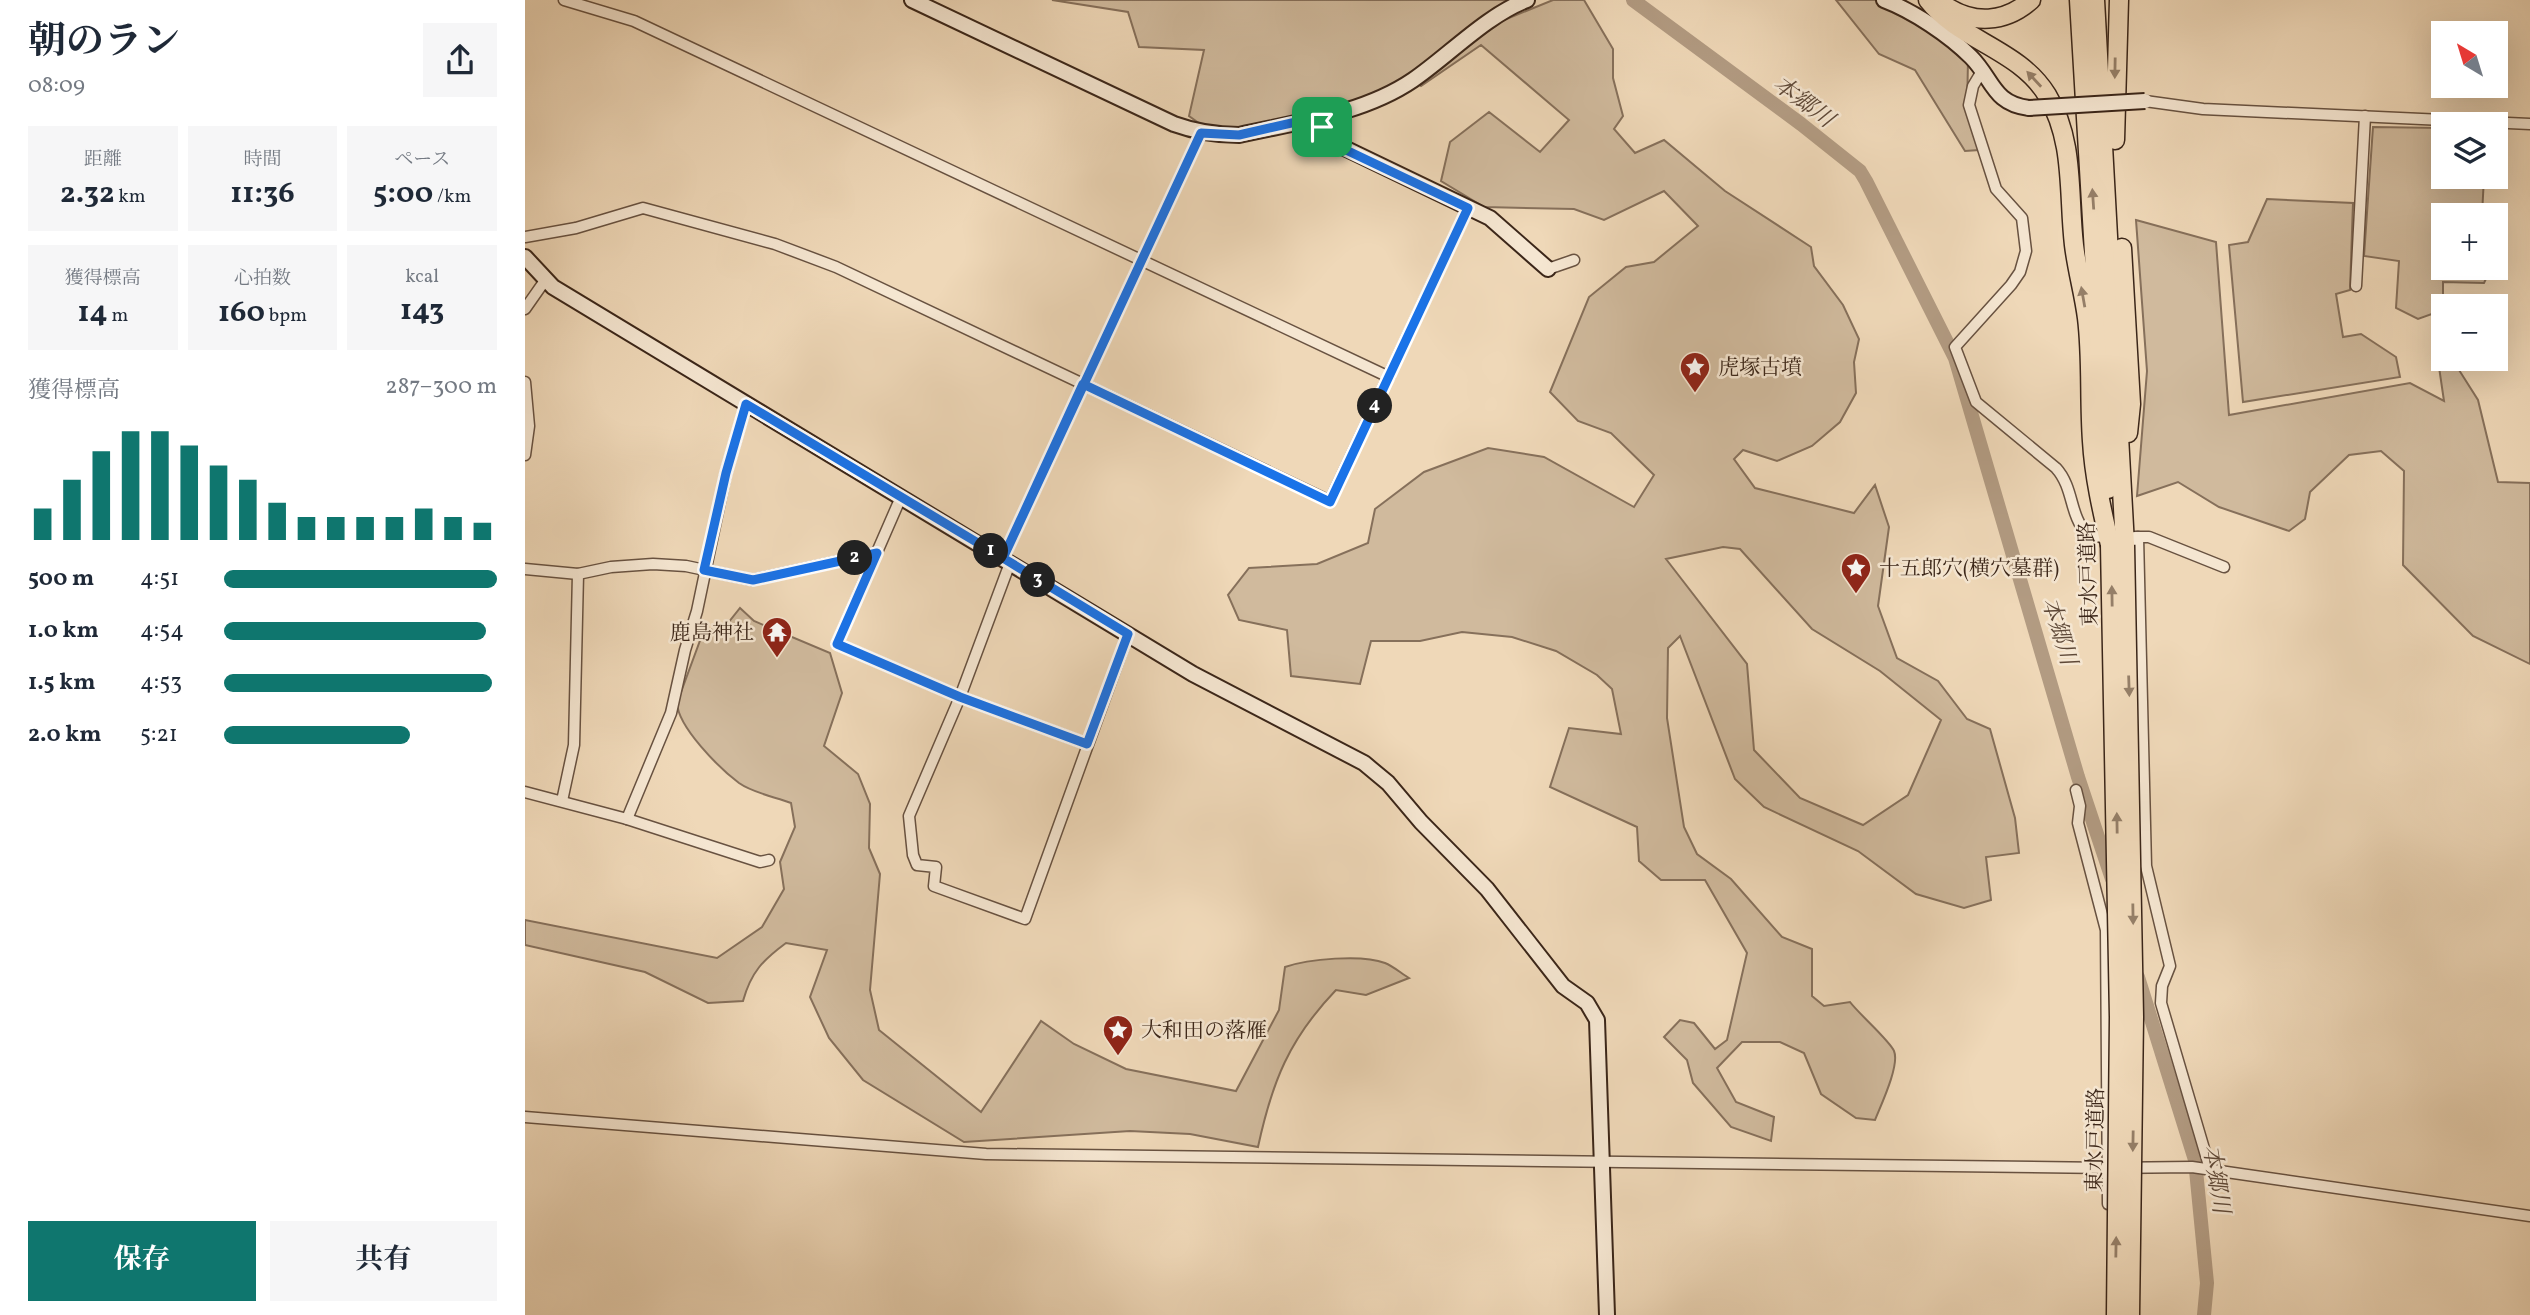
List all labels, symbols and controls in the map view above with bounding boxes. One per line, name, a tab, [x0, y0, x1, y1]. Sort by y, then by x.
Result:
text: 朝のラン	[28, 17, 180, 70]
north arrow	[2431, 21, 2508, 98]
map controls	[2431, 21, 2508, 371]
button: share	[423, 23, 497, 97]
one-way arrow	[2109, 57, 2121, 79]
water label: 本郷川	[1766, 69, 1842, 138]
text: 08:09	[28, 70, 85, 102]
one-way arrow	[2026, 70, 2042, 88]
pin	[1292, 97, 1352, 157]
icon: arrive	[1303, 108, 1341, 146]
button: layers	[2431, 112, 2508, 189]
text: 距離	[84, 147, 122, 173]
text: 時間	[243, 147, 282, 173]
text: ペース	[394, 147, 450, 173]
text: 2.32	[60, 173, 115, 215]
text: 11:36	[230, 173, 295, 215]
text: 5:00	[373, 173, 433, 215]
text: km	[115, 184, 146, 210]
text: /km	[433, 184, 471, 210]
one-way arrow	[2087, 187, 2098, 209]
button: +	[2431, 203, 2508, 280]
text: kcal	[405, 264, 439, 290]
text: 獲得標高	[65, 266, 141, 292]
text: 心拍数	[234, 266, 291, 292]
one-way arrow	[2077, 286, 2088, 308]
text: 143	[400, 290, 444, 332]
text: 14	[77, 292, 108, 334]
text: 160	[218, 292, 265, 334]
button: −	[2431, 294, 2508, 371]
text: m	[108, 303, 128, 329]
text: bpm	[265, 303, 307, 329]
place icon: 虎塚古墳	[1678, 350, 1712, 394]
place label: 虎塚古墳	[1718, 354, 1802, 383]
text: 287–300 m	[385, 371, 497, 403]
text: 獲得標高	[28, 375, 120, 407]
pin: 4	[1357, 388, 1393, 424]
text: 4	[1369, 392, 1380, 418]
street label: 東水戸道路	[2073, 521, 2106, 627]
pin: 1	[973, 534, 1009, 568]
text: 1	[987, 537, 994, 563]
pin: 2	[837, 540, 873, 576]
text: 2	[850, 544, 859, 570]
place icon: 十五郎穴(横穴墓群)	[1839, 551, 1873, 595]
place label: 十五郎穴(横穴墓群)	[1879, 555, 2059, 584]
pin: 3	[1021, 562, 1055, 598]
text: 500 m	[28, 563, 94, 595]
text: 4:51	[140, 563, 179, 595]
text: 3	[1033, 566, 1042, 592]
one-way arrow	[2106, 585, 2117, 607]
water label: 本郷川	[2033, 594, 2084, 672]
text: 1.0 km	[28, 615, 99, 647]
text: 4:54	[140, 615, 184, 647]
temple icon: 鹿島神社	[760, 615, 794, 659]
place label: 鹿島神社	[670, 619, 754, 648]
text: 1.5 km	[28, 667, 95, 699]
text: 4:53	[140, 667, 182, 699]
one-way arrow	[2123, 676, 2134, 698]
text: 2.0 km	[28, 719, 101, 751]
text: 5:21	[140, 719, 178, 751]
one-way arrow	[2111, 812, 2123, 834]
one-way arrow	[2127, 903, 2139, 925]
place icon: 大和田の落雁	[1101, 1013, 1135, 1057]
place label: 大和田の落雁	[1141, 1017, 1267, 1046]
street label: 東水戸道路	[2081, 1087, 2112, 1193]
one-way arrow	[2127, 1130, 2139, 1152]
water label: 本郷川	[2194, 1143, 2237, 1219]
button: 保存	[28, 1221, 256, 1301]
button: 共有	[270, 1221, 497, 1301]
one-way arrow	[2111, 1236, 2122, 1258]

